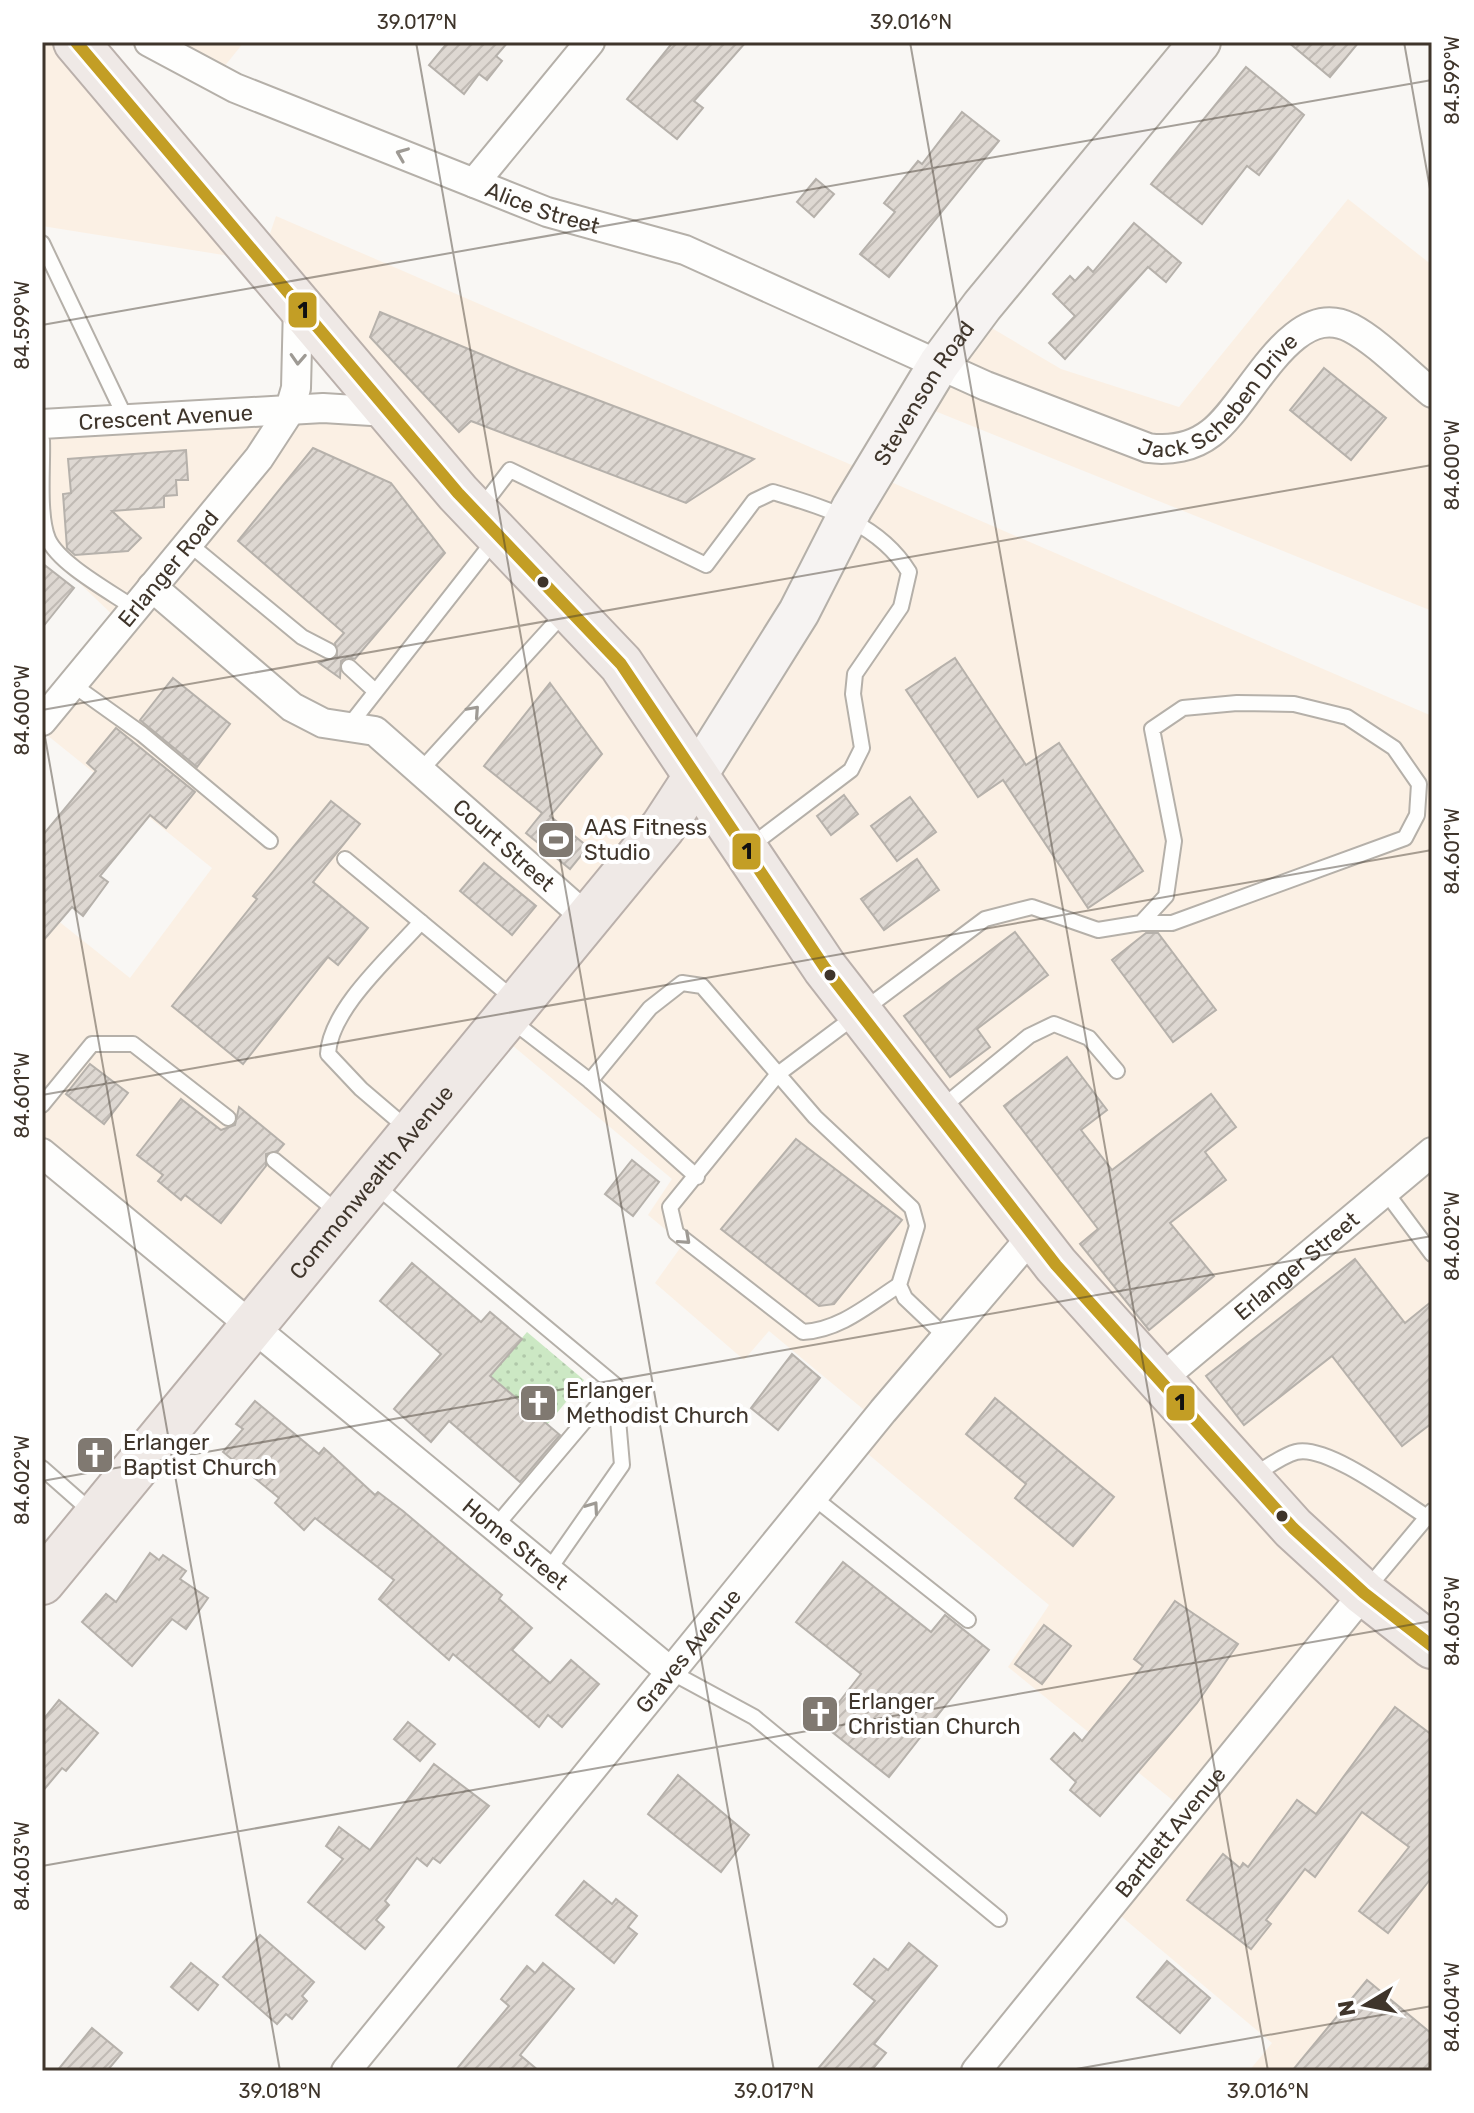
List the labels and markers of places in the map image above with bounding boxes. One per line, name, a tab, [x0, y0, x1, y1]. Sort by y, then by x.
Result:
unlabelled marker	[535, 574, 551, 590]
place label: AAS Fitness Studio	[584, 814, 707, 866]
sports icon: AAS Fitness Studio	[535, 819, 577, 861]
unlabelled marker	[822, 967, 838, 983]
place label: Erlanger Methodist Church	[566, 1377, 749, 1429]
church icon: Erlanger Methodist Church	[517, 1382, 559, 1424]
place label: Erlanger Baptist Church	[123, 1429, 277, 1481]
church icon: Erlanger Baptist Church	[74, 1434, 116, 1476]
unlabelled marker	[1274, 1508, 1290, 1524]
place label: Erlanger Christian Church	[848, 1688, 1021, 1740]
church icon: Erlanger Christian Church	[799, 1693, 841, 1735]

